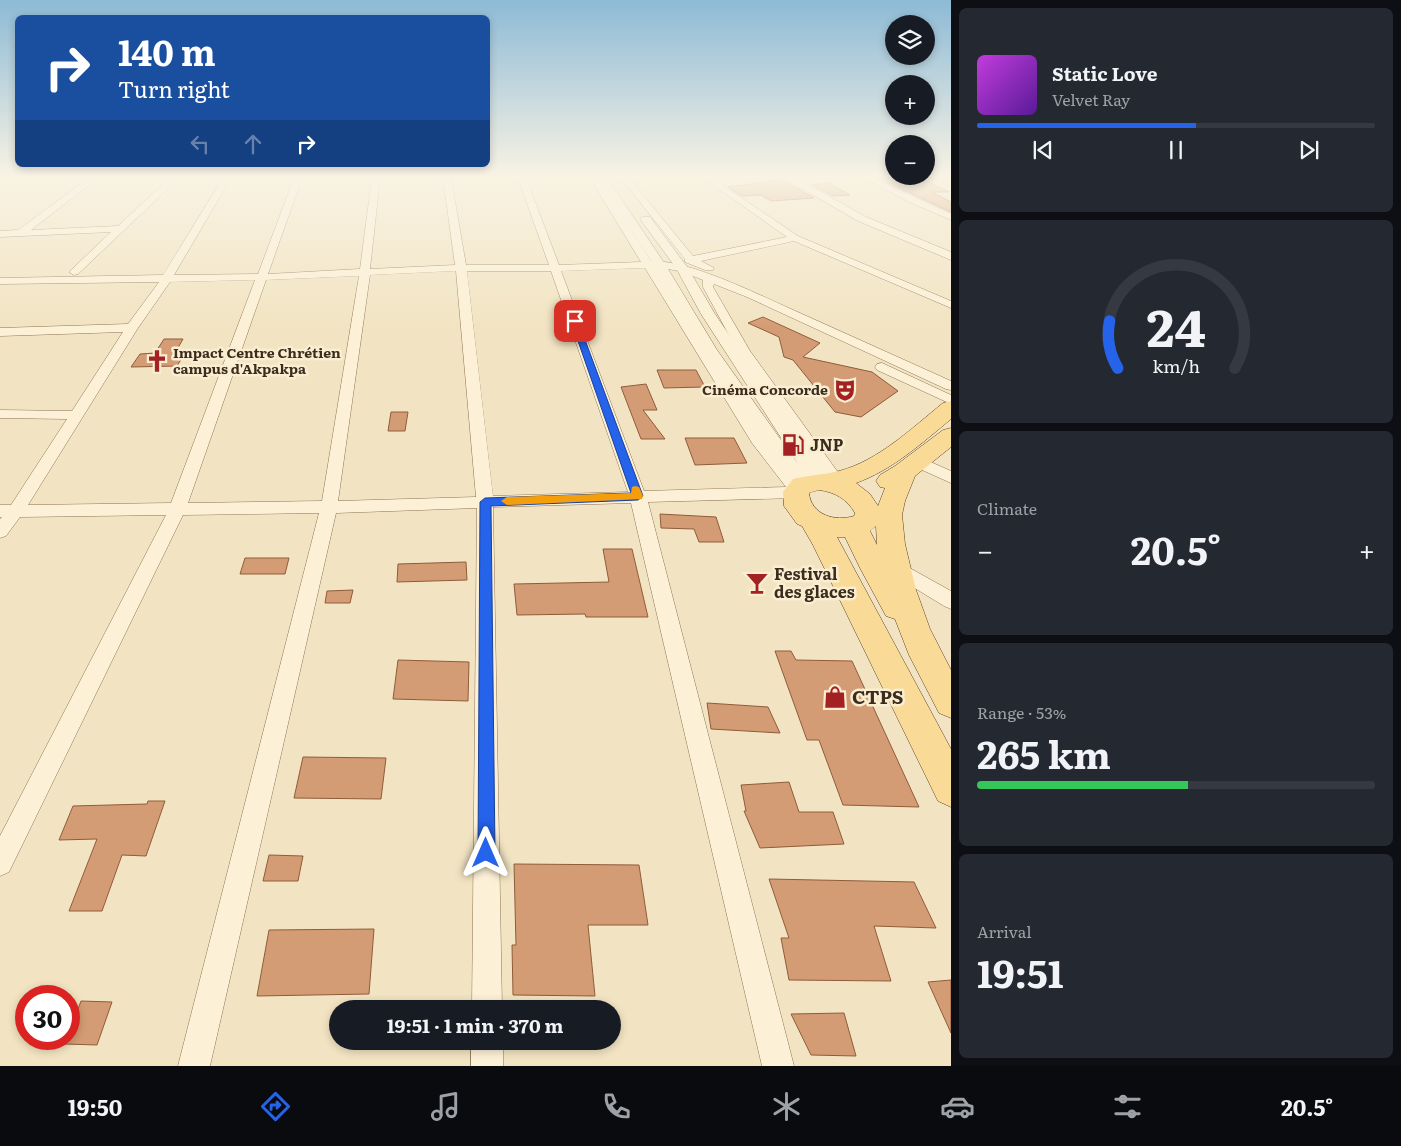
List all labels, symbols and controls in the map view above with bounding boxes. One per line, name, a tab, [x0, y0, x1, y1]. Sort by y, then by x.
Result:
map controls	[885, 15, 935, 185]
button: layers	[885, 15, 935, 65]
text: 140 m	[118, 25, 216, 77]
icon: right	[35, 35, 100, 100]
text: Static Love	[1052, 59, 1157, 87]
text: Turn right	[118, 72, 230, 105]
button: +	[885, 75, 935, 125]
text: Velvet Ray	[1052, 87, 1130, 111]
icon: left	[186, 130, 214, 158]
icon: ahead	[239, 130, 267, 158]
icon: right	[292, 130, 320, 158]
button: −	[885, 135, 935, 185]
icon: previous	[1029, 136, 1057, 164]
icon: pause	[1162, 136, 1190, 164]
icon: next	[1295, 136, 1323, 164]
text: 24	[1146, 286, 1206, 363]
pin	[554, 300, 596, 342]
icon: arrive	[561, 307, 589, 335]
place label: Impact Centre Chrétien campus d'Akpakpa	[173, 342, 341, 378]
church icon: Impact Centre Chrétien campus d'Akpakpa	[144, 348, 170, 374]
text: km/h	[1152, 352, 1200, 379]
theatre icon: Cinéma Concorde	[832, 377, 858, 403]
place label: Cinéma Concorde	[702, 379, 828, 399]
fuel station icon: JNP	[780, 432, 806, 458]
place label: JNP	[810, 432, 844, 456]
text: Climate	[977, 496, 1037, 520]
text: 20.5°	[1131, 520, 1221, 577]
text: −	[977, 528, 993, 570]
text: +	[1359, 528, 1375, 570]
place label: Festival des glaces	[774, 561, 855, 603]
bar icon: Festival des glaces	[744, 570, 770, 596]
place label: CTPS	[852, 682, 904, 710]
shop icon: CTPS	[822, 684, 848, 710]
text: Range · 53%	[977, 700, 1066, 724]
text: 265 km	[977, 724, 1111, 781]
position arrow	[459, 826, 511, 878]
text: Arrival	[977, 919, 1032, 943]
text: 19:51	[977, 943, 1064, 1000]
speed limit sign: 30	[15, 985, 80, 1050]
text: 19:51 · 1 min · 370 m	[387, 1011, 563, 1039]
icon: directions	[258, 1089, 293, 1124]
icon: music	[428, 1089, 463, 1124]
icon: phone	[599, 1089, 634, 1124]
icon: climate	[769, 1089, 804, 1124]
icon: car	[940, 1089, 975, 1124]
icon: filters	[1110, 1089, 1145, 1124]
text: 19:50	[68, 1090, 122, 1123]
text: 20.5°	[1281, 1090, 1333, 1123]

